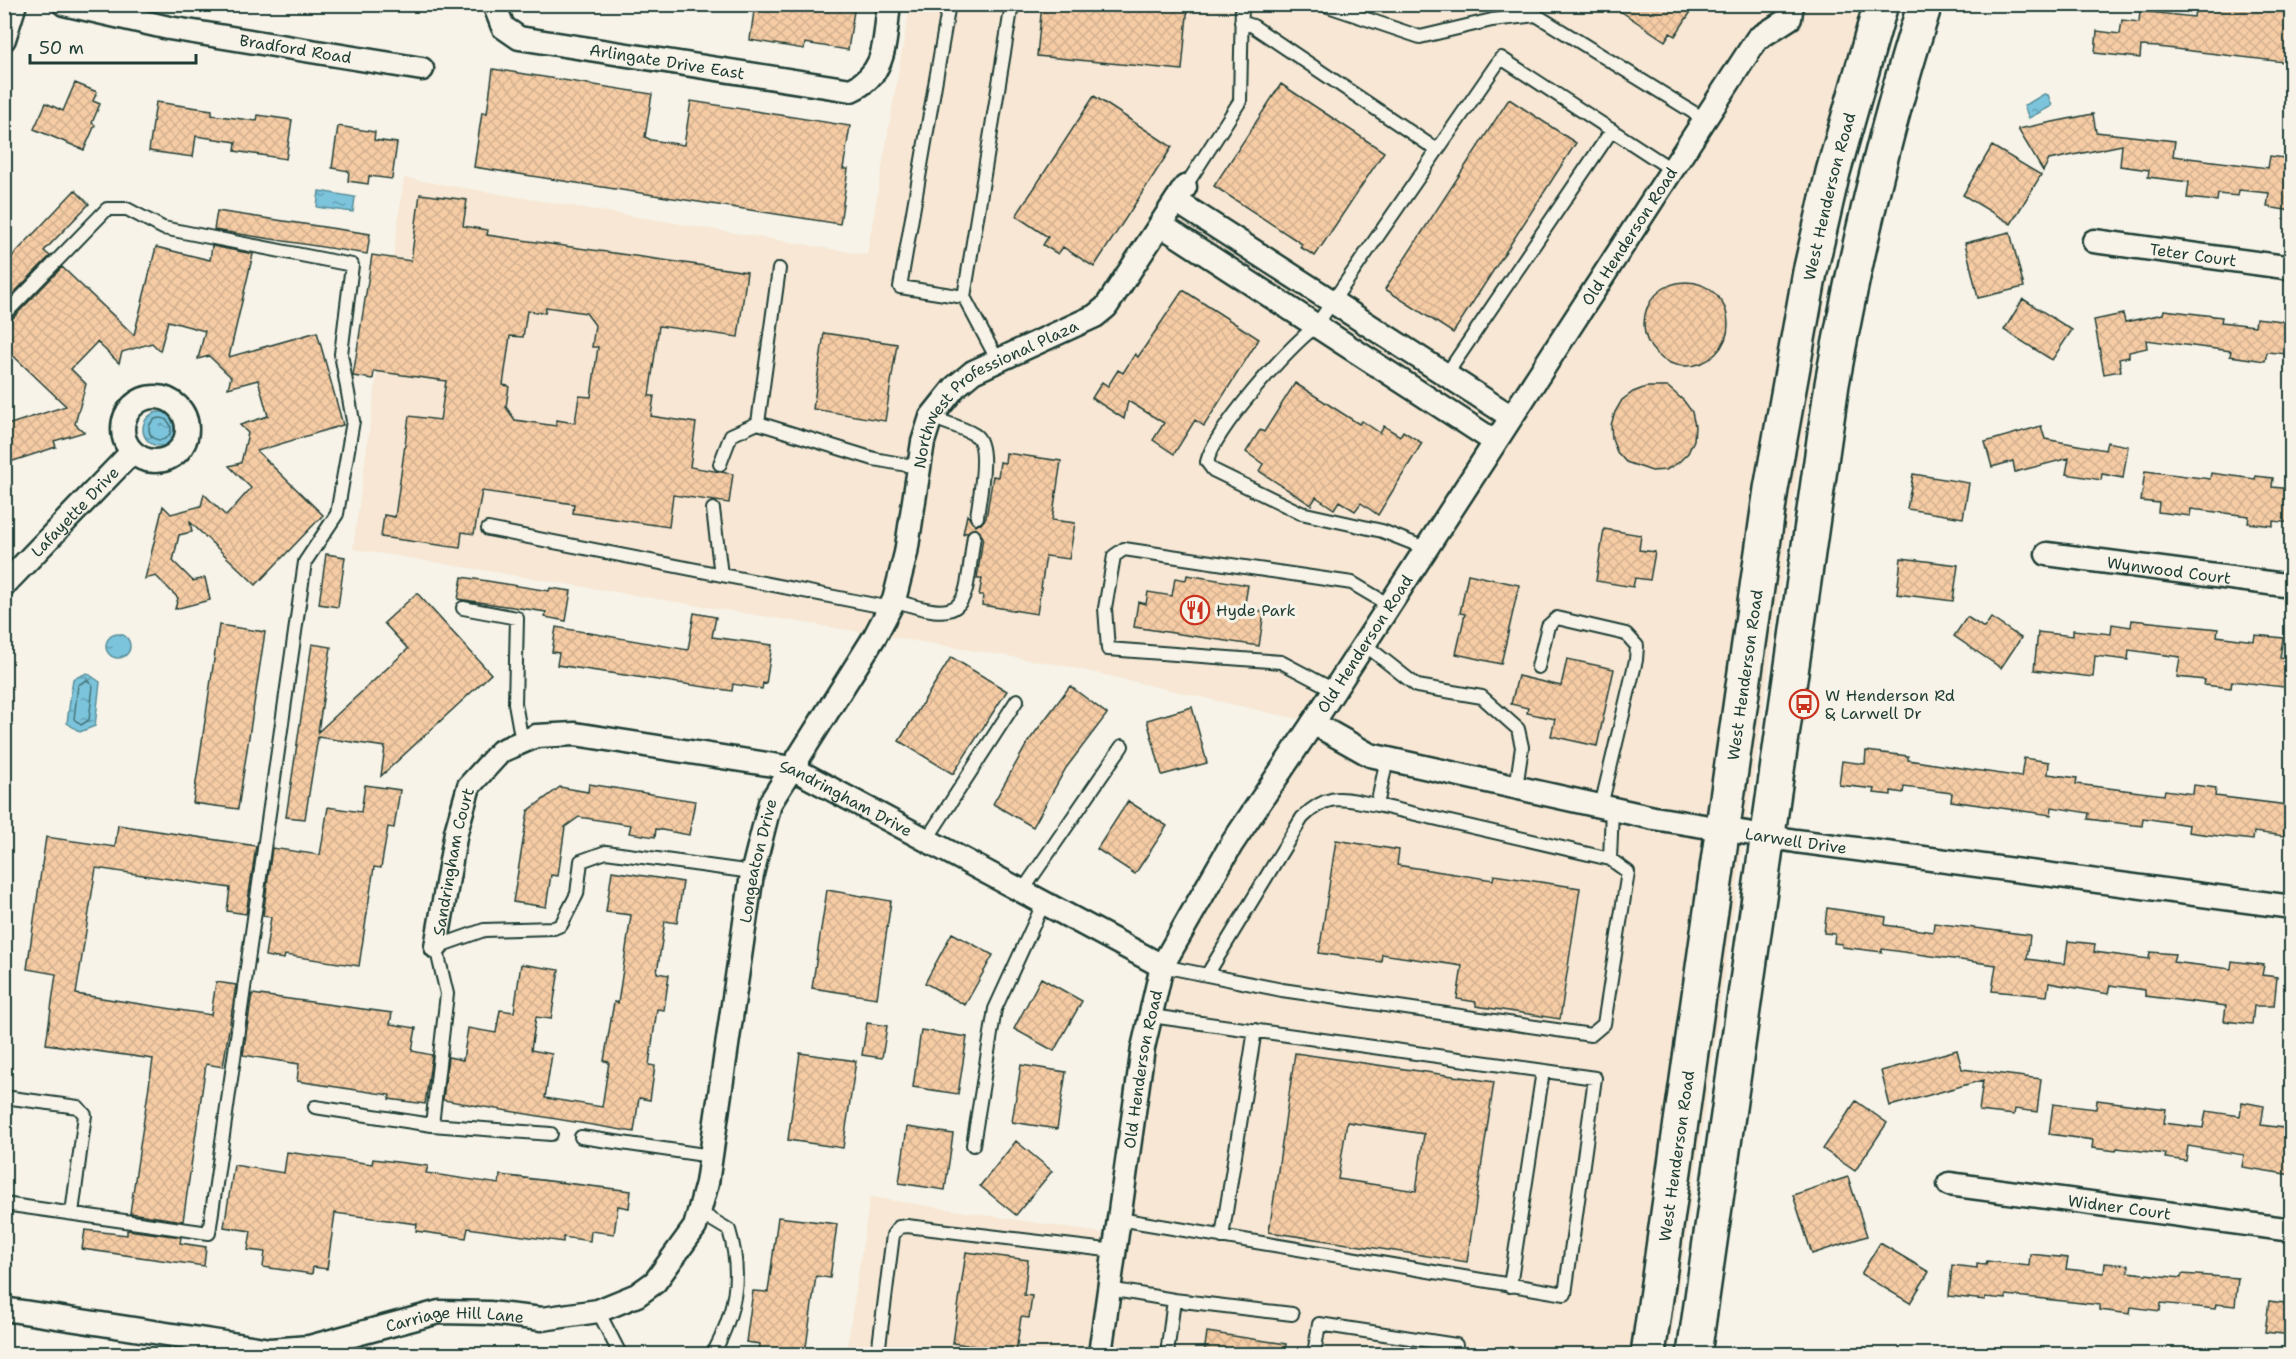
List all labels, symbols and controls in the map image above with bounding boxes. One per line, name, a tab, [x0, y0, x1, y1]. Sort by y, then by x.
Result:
scale bar	[30, 27, 196, 65]
street label: Bradford Road	[238, 29, 353, 68]
text: 50 m	[39, 36, 84, 60]
street label: Arlingate Drive East	[588, 39, 746, 84]
street label: West Henderson Road	[1798, 110, 1860, 282]
street label: Old Henderson Road	[1577, 163, 1682, 309]
street label: Teter Court	[2148, 238, 2238, 271]
street label: Northwest Professional Plaza	[909, 315, 1081, 470]
street label: Lafayette Drive	[26, 462, 123, 561]
street label: Wynwood Court	[2106, 551, 2232, 588]
street label: Old Henderson Road	[1312, 571, 1417, 717]
street label: West Henderson Road	[1722, 588, 1767, 762]
restaurant icon: Hyde Park	[1179, 594, 1211, 626]
place label: Hyde Park	[1216, 600, 1296, 621]
place label: W Henderson Rd & Larwell Dr	[1825, 685, 1955, 724]
bus stop icon: W Henderson Rd & Larwell Dr	[1788, 688, 1820, 720]
street label: Sandringham Drive	[778, 756, 916, 841]
street label: Sandringham Court	[428, 785, 478, 937]
street label: Longeaton Drive	[734, 796, 781, 924]
street label: Larwell Drive	[1743, 822, 1848, 858]
street label: Old Henderson Road	[1118, 988, 1167, 1150]
street label: West Henderson Road	[1654, 1069, 1699, 1243]
street label: Widner Court	[2067, 1190, 2172, 1224]
street label: Carriage Hill Lane	[383, 1301, 525, 1336]

